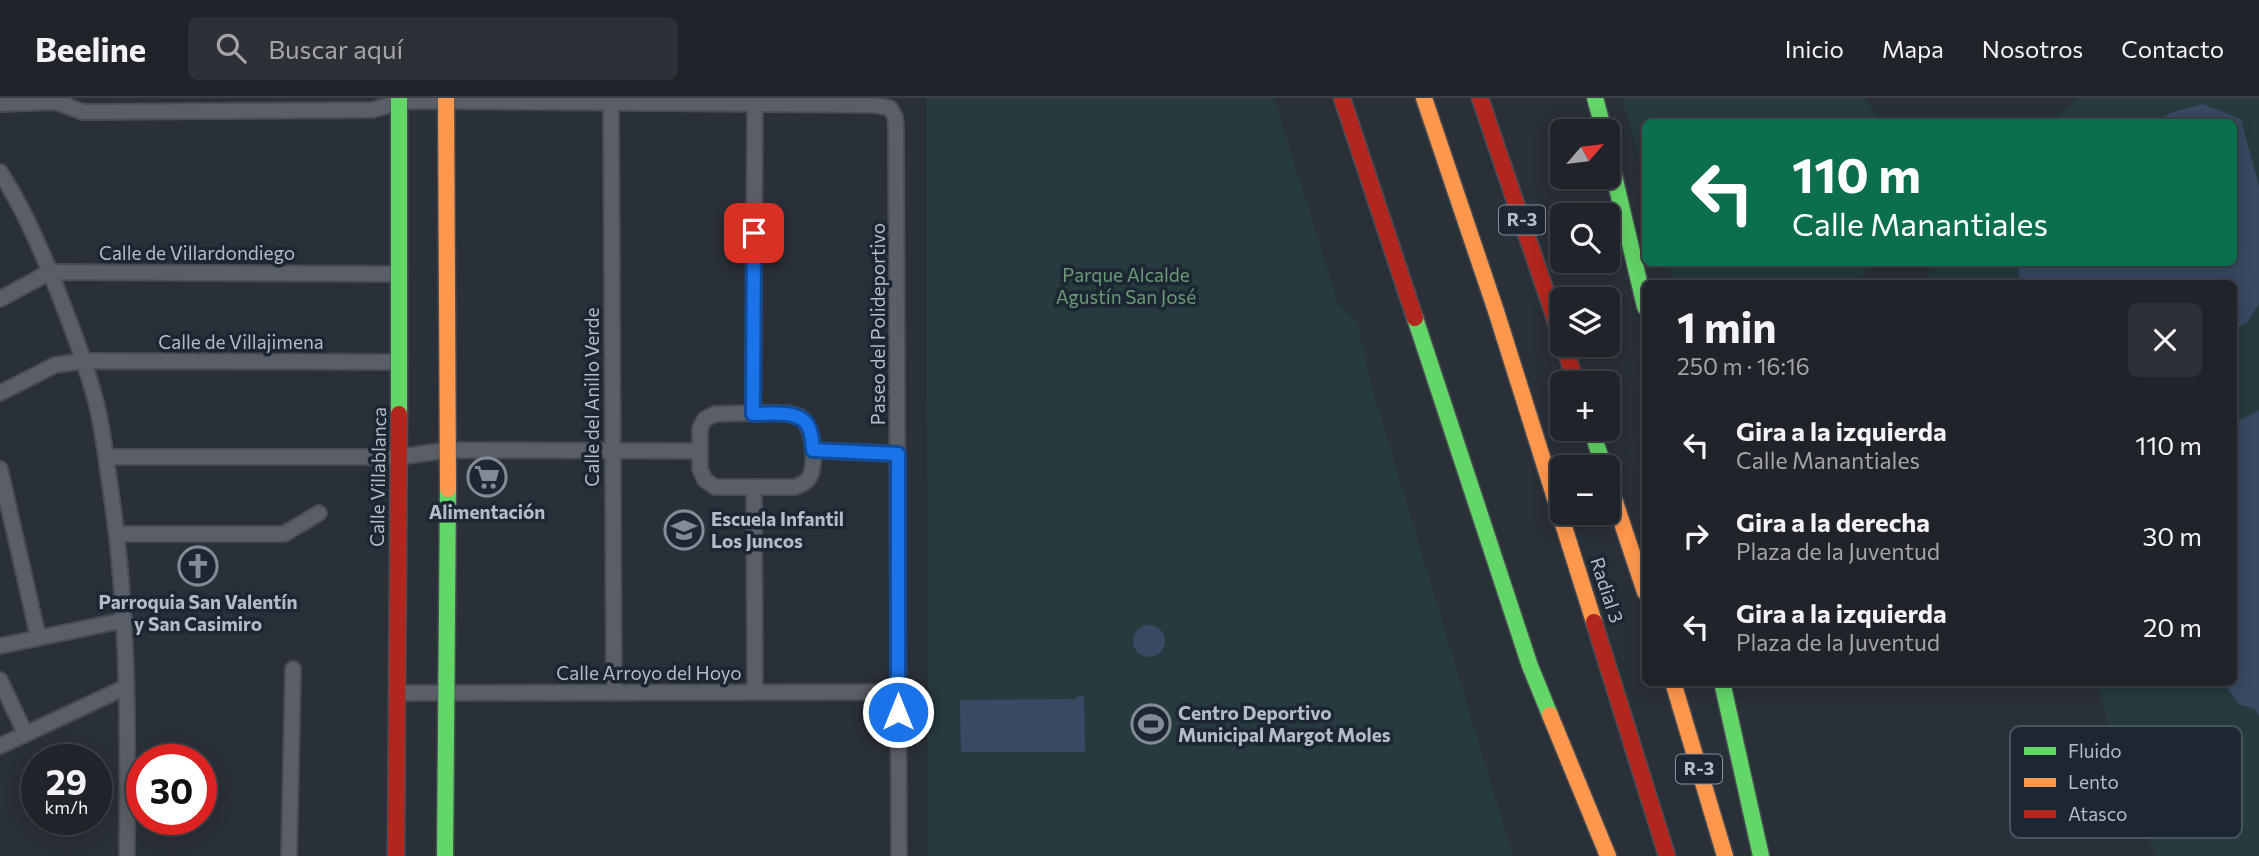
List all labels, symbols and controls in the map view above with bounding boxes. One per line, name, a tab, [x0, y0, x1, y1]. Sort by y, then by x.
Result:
search box	[188, 17, 678, 80]
text: Beeline	[35, 28, 146, 69]
icon: search	[212, 29, 250, 67]
text: Buscar aquí	[268, 33, 403, 64]
text: Inicio	[1785, 34, 1844, 63]
text: Mapa	[1882, 34, 1944, 63]
text: Nosotros	[1982, 34, 2083, 63]
text: Contacto	[2121, 34, 2224, 63]
north arrow	[1550, 119, 1620, 189]
map controls	[1550, 119, 1620, 525]
text: 110 m	[1792, 143, 1921, 203]
icon: left	[1677, 147, 1768, 238]
pin	[724, 203, 784, 263]
button: search	[1550, 203, 1620, 273]
text: Calle Manantiales	[1792, 203, 2048, 243]
road number: R-3	[1499, 205, 1545, 234]
icon: arrive	[735, 214, 773, 252]
street label: Paseo del Polideportivo	[866, 223, 889, 425]
street label: Calle de Villardondiego	[99, 241, 295, 264]
park label: Parque Alcalde Agustín San José	[1056, 263, 1196, 308]
button: layers	[1550, 287, 1620, 357]
text: 1 min	[1677, 300, 1777, 352]
button: close	[2128, 303, 2202, 377]
street label: Calle del Anillo Verde	[580, 307, 603, 487]
street label: Calle de Villajimena	[158, 330, 324, 353]
text: 250 m · 16:16	[1677, 352, 1810, 380]
button: +	[1550, 371, 1620, 441]
street label: Calle Villablanca	[365, 407, 390, 547]
text: Gira a la izquierda	[1736, 415, 1947, 446]
icon: left	[1677, 426, 1715, 464]
text: 110 m	[2135, 429, 2202, 460]
text: Calle Manantiales	[1736, 446, 1920, 474]
button: −	[1550, 455, 1620, 525]
supermarket icon: Alimentación	[466, 456, 508, 498]
place label: Alimentación	[429, 500, 545, 523]
text: Gira a la derecha	[1736, 506, 1930, 537]
place label: Escuela Infantil Los Juncos	[711, 507, 844, 552]
school or university icon: Escuela Infantil Los Juncos	[663, 509, 705, 551]
icon: right	[1677, 517, 1715, 555]
text: 30 m	[2143, 520, 2202, 551]
text: Plaza de la Juventud	[1736, 537, 1940, 565]
church icon: Parroquia San Valentín y San Casimiro	[177, 545, 219, 587]
street label: Radial 3	[1586, 554, 1629, 626]
place label: Parroquia San Valentín y San Casimiro	[98, 590, 298, 635]
text: Gira a la izquierda	[1736, 597, 1947, 628]
icon: left	[1677, 608, 1715, 646]
text: 20 m	[2143, 611, 2202, 642]
text: Plaza de la Juventud	[1736, 628, 1940, 656]
street label: Calle Arroyo del Hoyo	[556, 661, 742, 684]
position arrow	[861, 675, 935, 749]
place label: Centro Deportivo Municipal Margot Moles	[1178, 701, 1391, 746]
sports icon: Centro Deportivo Municipal Margot Moles	[1130, 703, 1172, 745]
legend	[2010, 726, 2242, 838]
text: Fluido	[2068, 739, 2122, 762]
speed limit sign: 30	[126, 744, 217, 835]
road number: R-3	[1676, 754, 1722, 784]
text: 29	[46, 759, 87, 802]
text: Lento	[2068, 770, 2119, 793]
text: km/h	[45, 796, 88, 818]
text: Atasco	[2068, 802, 2127, 825]

